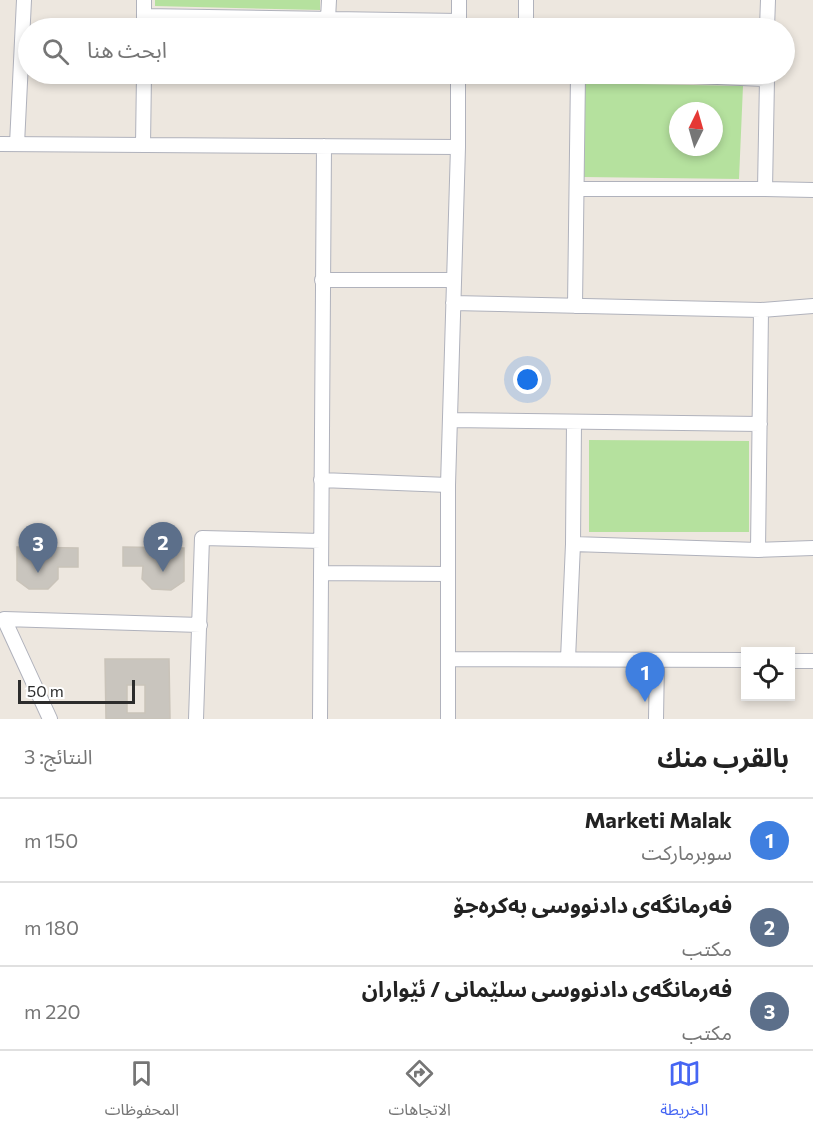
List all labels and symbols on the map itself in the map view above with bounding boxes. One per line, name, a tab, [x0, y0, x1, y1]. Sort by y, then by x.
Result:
north arrow	[669, 102, 723, 156]
your location	[513, 365, 542, 394]
pin: 2	[144, 522, 182, 572]
pin: 3	[18, 524, 57, 573]
pin: 1	[626, 652, 664, 702]
scale bar	[18, 677, 135, 704]

